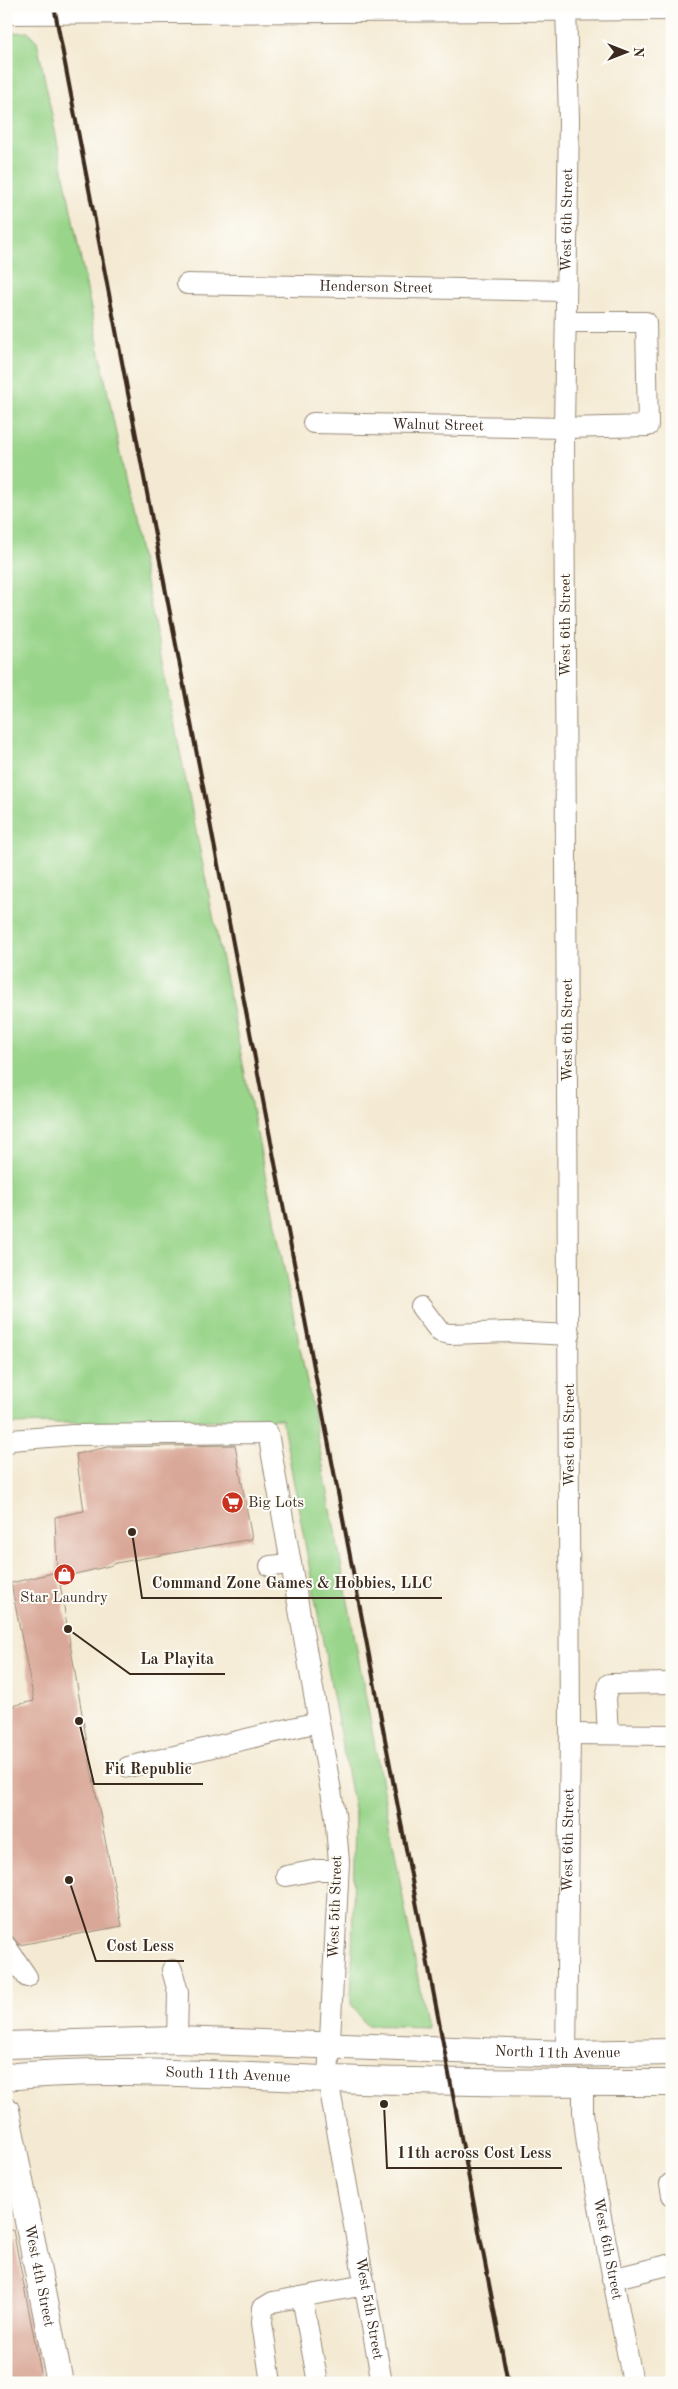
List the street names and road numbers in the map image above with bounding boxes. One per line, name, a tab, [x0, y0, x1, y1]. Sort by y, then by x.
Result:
street label: West 6th Street	[559, 168, 576, 272]
street label: Henderson Street	[319, 279, 433, 296]
street label: Walnut Street	[392, 417, 484, 434]
street label: West 6th Street	[559, 573, 574, 677]
street label: West 6th Street	[561, 978, 576, 1082]
street label: West 6th Street	[563, 1383, 578, 1487]
street label: West 6th Street	[561, 1788, 577, 1892]
street label: West 5th Street	[327, 1855, 345, 1959]
street label: North 11th Avenue	[495, 2044, 621, 2062]
street label: South 11th Avenue	[165, 2065, 291, 2085]
street label: West 6th Street	[590, 2197, 624, 2301]
street label: West 4th Street	[21, 2223, 56, 2328]
street label: West 5th Street	[352, 2256, 385, 2361]

